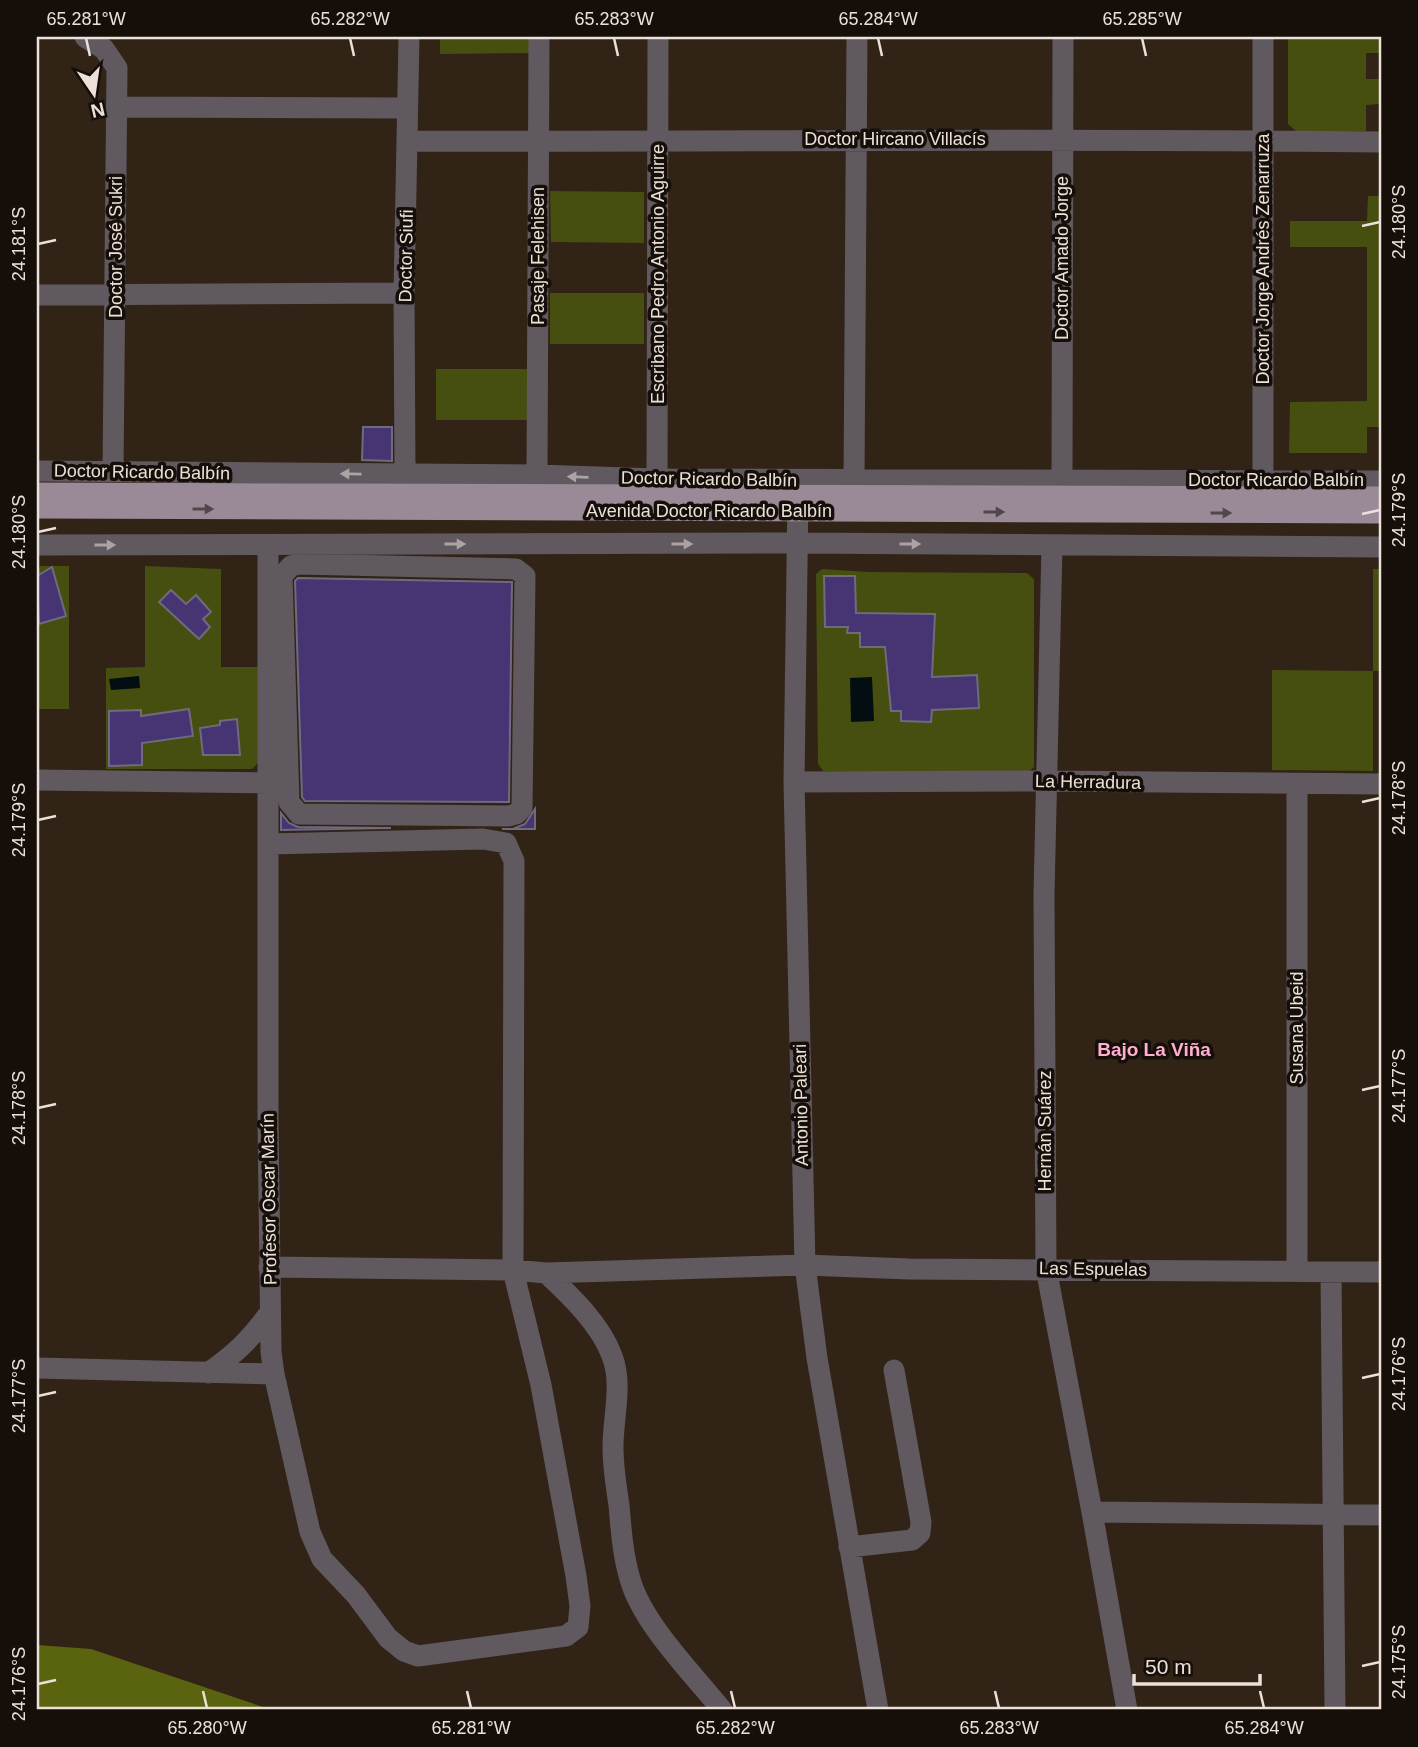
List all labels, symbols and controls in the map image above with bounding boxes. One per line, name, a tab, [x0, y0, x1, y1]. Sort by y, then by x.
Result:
text: 65.281°W	[46, 9, 126, 29]
text: 65.282°W	[310, 9, 390, 29]
text: 65.283°W	[574, 9, 654, 29]
text: 65.284°W	[838, 9, 918, 29]
text: 65.285°W	[1102, 9, 1182, 29]
north arrow	[60, 60, 130, 130]
text: N	[89, 98, 107, 122]
street label: Doctor Hircano Villacís	[804, 129, 986, 149]
street label: Doctor Jorge Andrés Zenarruza	[1253, 132, 1273, 385]
street label: Escribano Pedro Antonio Aguirre	[648, 144, 668, 404]
street label: Doctor José Sukri	[106, 176, 126, 318]
street label: Doctor Amado Jorge	[1052, 176, 1072, 340]
text: 24.180°S	[1389, 185, 1409, 259]
street label: Pasaje Felehisen	[528, 187, 548, 325]
text: 24.181°S	[9, 207, 29, 281]
street label: Doctor Siufi	[395, 209, 417, 303]
street label: Doctor Ricardo Balbín	[54, 460, 230, 484]
street label: Doctor Ricardo Balbín	[621, 467, 797, 491]
one-way arrow	[339, 468, 361, 480]
street label: Doctor Ricardo Balbín	[1188, 470, 1364, 490]
one-way arrow	[567, 471, 589, 482]
text: 24.179°S	[1389, 473, 1409, 547]
text: 24.180°S	[9, 495, 29, 569]
street label: Avenida Doctor Ricardo Balbín	[586, 501, 832, 521]
one-way arrow	[192, 503, 214, 515]
one-way arrow	[983, 506, 1005, 518]
one-way arrow	[1211, 507, 1233, 519]
one-way arrow	[444, 538, 466, 550]
one-way arrow	[672, 538, 694, 550]
one-way arrow	[899, 538, 921, 550]
one-way arrow	[94, 539, 116, 551]
text: 24.178°S	[1389, 761, 1409, 835]
street label: La Herradura	[1035, 771, 1142, 793]
text: 24.179°S	[9, 783, 29, 857]
street label: Susana Ubeid	[1287, 971, 1307, 1085]
district label: Bajo La Viña	[1097, 1039, 1211, 1060]
street label: Antonio Paleari	[790, 1044, 812, 1166]
text: 24.177°S	[1389, 1049, 1409, 1123]
street label: Hernán Suárez	[1035, 1070, 1055, 1192]
text: 24.178°S	[9, 1071, 29, 1145]
street label: Profesor Oscar Marín	[258, 1113, 280, 1285]
street label: Las Espuelas	[1039, 1258, 1147, 1280]
text: 24.176°S	[1389, 1337, 1409, 1411]
text: 24.177°S	[9, 1359, 29, 1433]
text: 24.175°S	[1389, 1625, 1409, 1699]
scale bar	[1134, 1642, 1260, 1686]
text: 24.176°S	[9, 1647, 29, 1721]
text: 50 m	[1145, 1655, 1192, 1678]
text: 65.280°W	[167, 1718, 247, 1738]
text: 65.281°W	[431, 1718, 511, 1738]
text: 65.282°W	[695, 1718, 775, 1738]
text: 65.283°W	[959, 1718, 1039, 1738]
text: 65.284°W	[1224, 1718, 1304, 1738]

